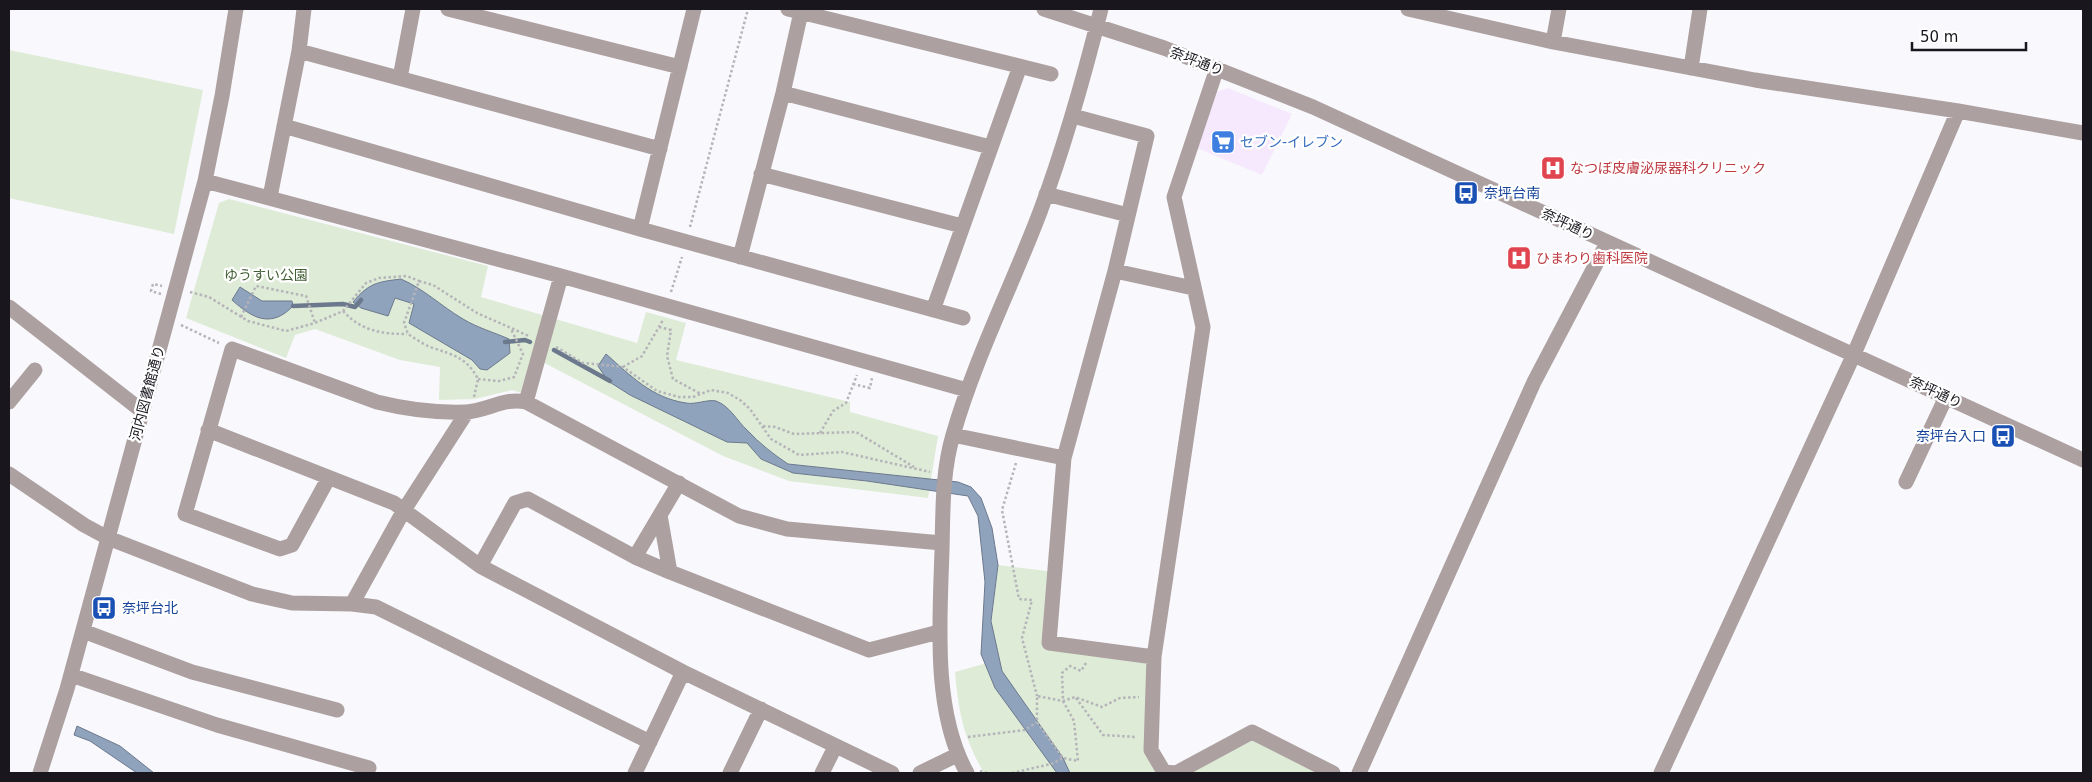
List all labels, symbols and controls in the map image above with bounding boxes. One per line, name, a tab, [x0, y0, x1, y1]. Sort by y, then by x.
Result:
scale bar	[1912, 20, 2026, 52]
text: 50 m	[1920, 28, 1958, 46]
street label: 奈坪通り	[1168, 43, 1226, 79]
supermarket icon: セブン-イレブン	[1210, 129, 1236, 155]
place label: セブン-イレブン	[1240, 134, 1343, 150]
hospital icon: なつぼ皮膚泌尿器科クリニック	[1540, 155, 1566, 181]
place label: なつぼ皮膚泌尿器科クリニック	[1570, 160, 1766, 176]
bus stop icon: 奈坪台南	[1453, 180, 1479, 206]
place label: 奈坪台南	[1484, 185, 1540, 201]
street label: 奈坪通り	[1539, 205, 1597, 243]
hospital icon: ひまわり歯科医院	[1506, 245, 1532, 271]
place label: ひまわり歯科医院	[1536, 250, 1648, 266]
park label: ゆうすい公園	[224, 267, 308, 283]
street label: 河内図書館通り	[127, 344, 167, 442]
street label: 奈坪通り	[1907, 373, 1965, 411]
bus stop icon: 奈坪台入口	[1990, 423, 2016, 449]
place label: 奈坪台入口	[1916, 428, 1986, 444]
bus stop icon: 奈坪台北	[91, 595, 117, 621]
place label: 奈坪台北	[122, 600, 178, 616]

